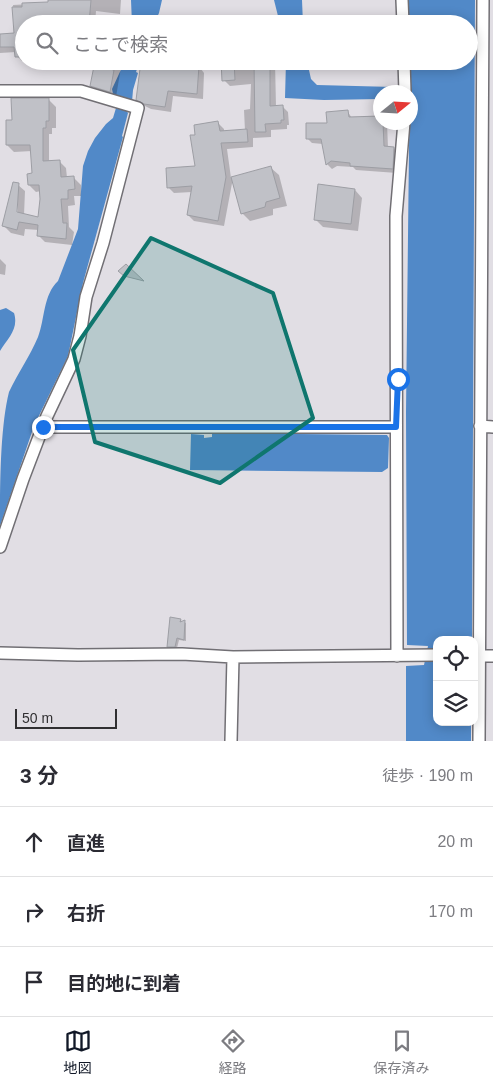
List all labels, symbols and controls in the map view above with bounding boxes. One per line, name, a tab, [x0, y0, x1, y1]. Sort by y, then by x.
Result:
search box	[15, 15, 478, 70]
icon: search	[33, 29, 61, 57]
text: ここで検索	[73, 34, 168, 55]
north arrow	[373, 85, 418, 130]
route start	[387, 368, 410, 391]
route end	[32, 416, 55, 439]
map controls	[433, 636, 478, 726]
button: locate	[433, 636, 478, 681]
button: layers	[433, 681, 478, 726]
scale bar	[15, 706, 118, 729]
text: 50 m	[22, 710, 53, 726]
text: 3 分	[20, 764, 59, 787]
text: 徒歩 · 190 m	[382, 767, 473, 784]
icon: ahead	[20, 828, 48, 856]
text: 直進	[67, 833, 105, 854]
text: 20 m	[437, 833, 473, 850]
icon: right	[20, 898, 48, 926]
text: 右折	[67, 903, 105, 924]
text: 170 m	[429, 903, 473, 920]
icon: arrive	[20, 968, 48, 996]
text: 目的地に到着	[67, 973, 181, 994]
tab: 地図	[64, 1027, 92, 1077]
tab: 経路	[219, 1027, 247, 1077]
tab: 保存済み	[374, 1027, 430, 1077]

